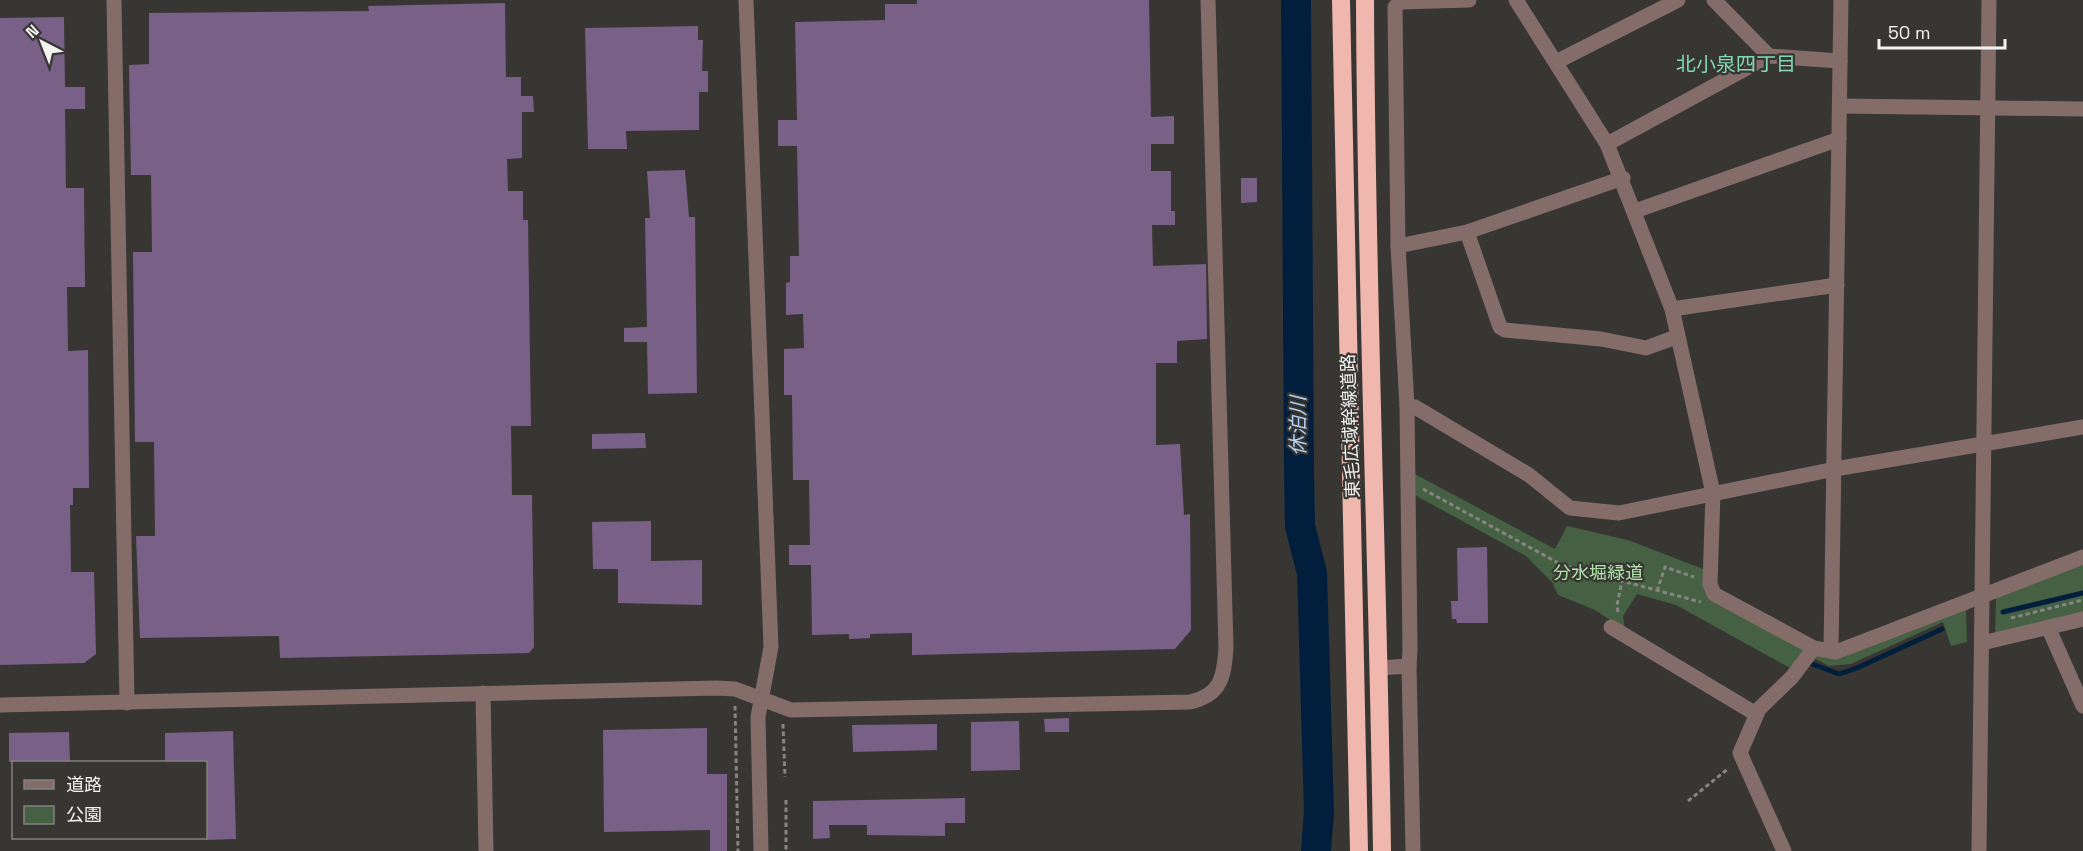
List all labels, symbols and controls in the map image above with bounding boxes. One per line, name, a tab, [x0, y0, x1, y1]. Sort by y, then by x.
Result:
north arrow	[12, 12, 72, 72]
scale bar	[1879, 12, 2005, 50]
text: N	[21, 20, 43, 43]
text: 50 m	[1888, 21, 1930, 44]
district label: 北小泉四丁目	[1676, 51, 1796, 77]
street label: 東毛広域幹線道路	[1336, 354, 1364, 498]
water label: 休泊川	[1285, 394, 1311, 456]
park label: 分水堀緑道	[1553, 561, 1643, 584]
legend	[12, 761, 207, 839]
text: 道路	[66, 773, 102, 796]
text: 公園	[66, 803, 102, 826]

